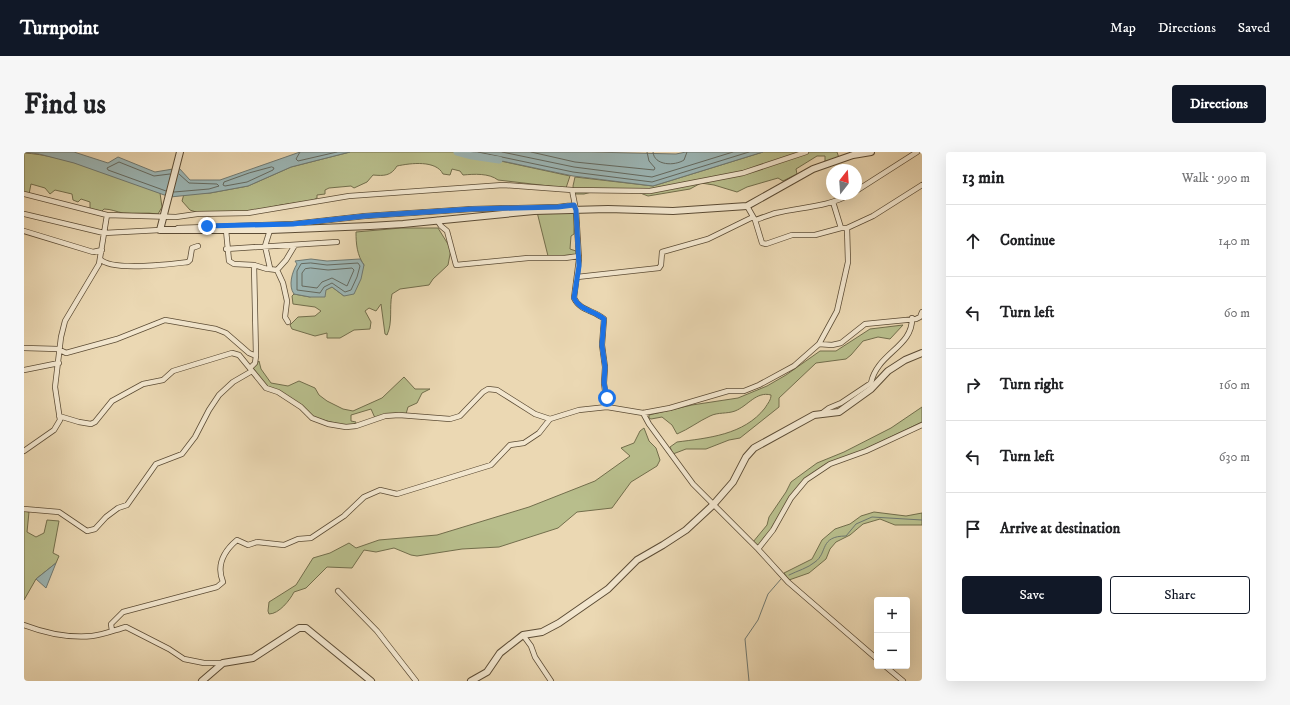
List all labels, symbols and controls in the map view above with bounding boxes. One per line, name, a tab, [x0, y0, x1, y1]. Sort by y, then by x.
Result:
text: Turnpoint	[20, 17, 99, 40]
text: Map	[1110, 19, 1136, 37]
text: Directions	[1158, 19, 1216, 37]
text: Saved	[1238, 19, 1270, 37]
button: Directions	[1172, 85, 1266, 123]
text: Find us	[24, 87, 106, 122]
north arrow	[826, 164, 862, 200]
text: 13 min	[962, 167, 1004, 189]
text: Walk · 990 m	[1182, 170, 1250, 186]
route end	[198, 217, 216, 235]
icon: ahead	[962, 230, 984, 252]
text: Continue	[1000, 231, 1055, 250]
text: 140 m	[1218, 233, 1250, 249]
icon: left	[962, 302, 984, 324]
text: Turn left	[1000, 303, 1054, 322]
text: 60 m	[1224, 305, 1250, 321]
icon: right	[962, 374, 984, 396]
text: Turn right	[1000, 375, 1063, 394]
text: 160 m	[1219, 377, 1250, 393]
route start	[598, 389, 616, 407]
icon: left	[962, 446, 984, 468]
text: Turn left	[1000, 447, 1054, 466]
text: 630 m	[1219, 449, 1250, 465]
icon: arrive	[962, 518, 984, 540]
text: Arrive at destination	[1000, 519, 1120, 538]
button: Save	[962, 576, 1102, 614]
button: Share	[1110, 576, 1250, 614]
map controls	[874, 597, 910, 669]
button: +	[874, 597, 910, 633]
button: −	[874, 633, 910, 669]

